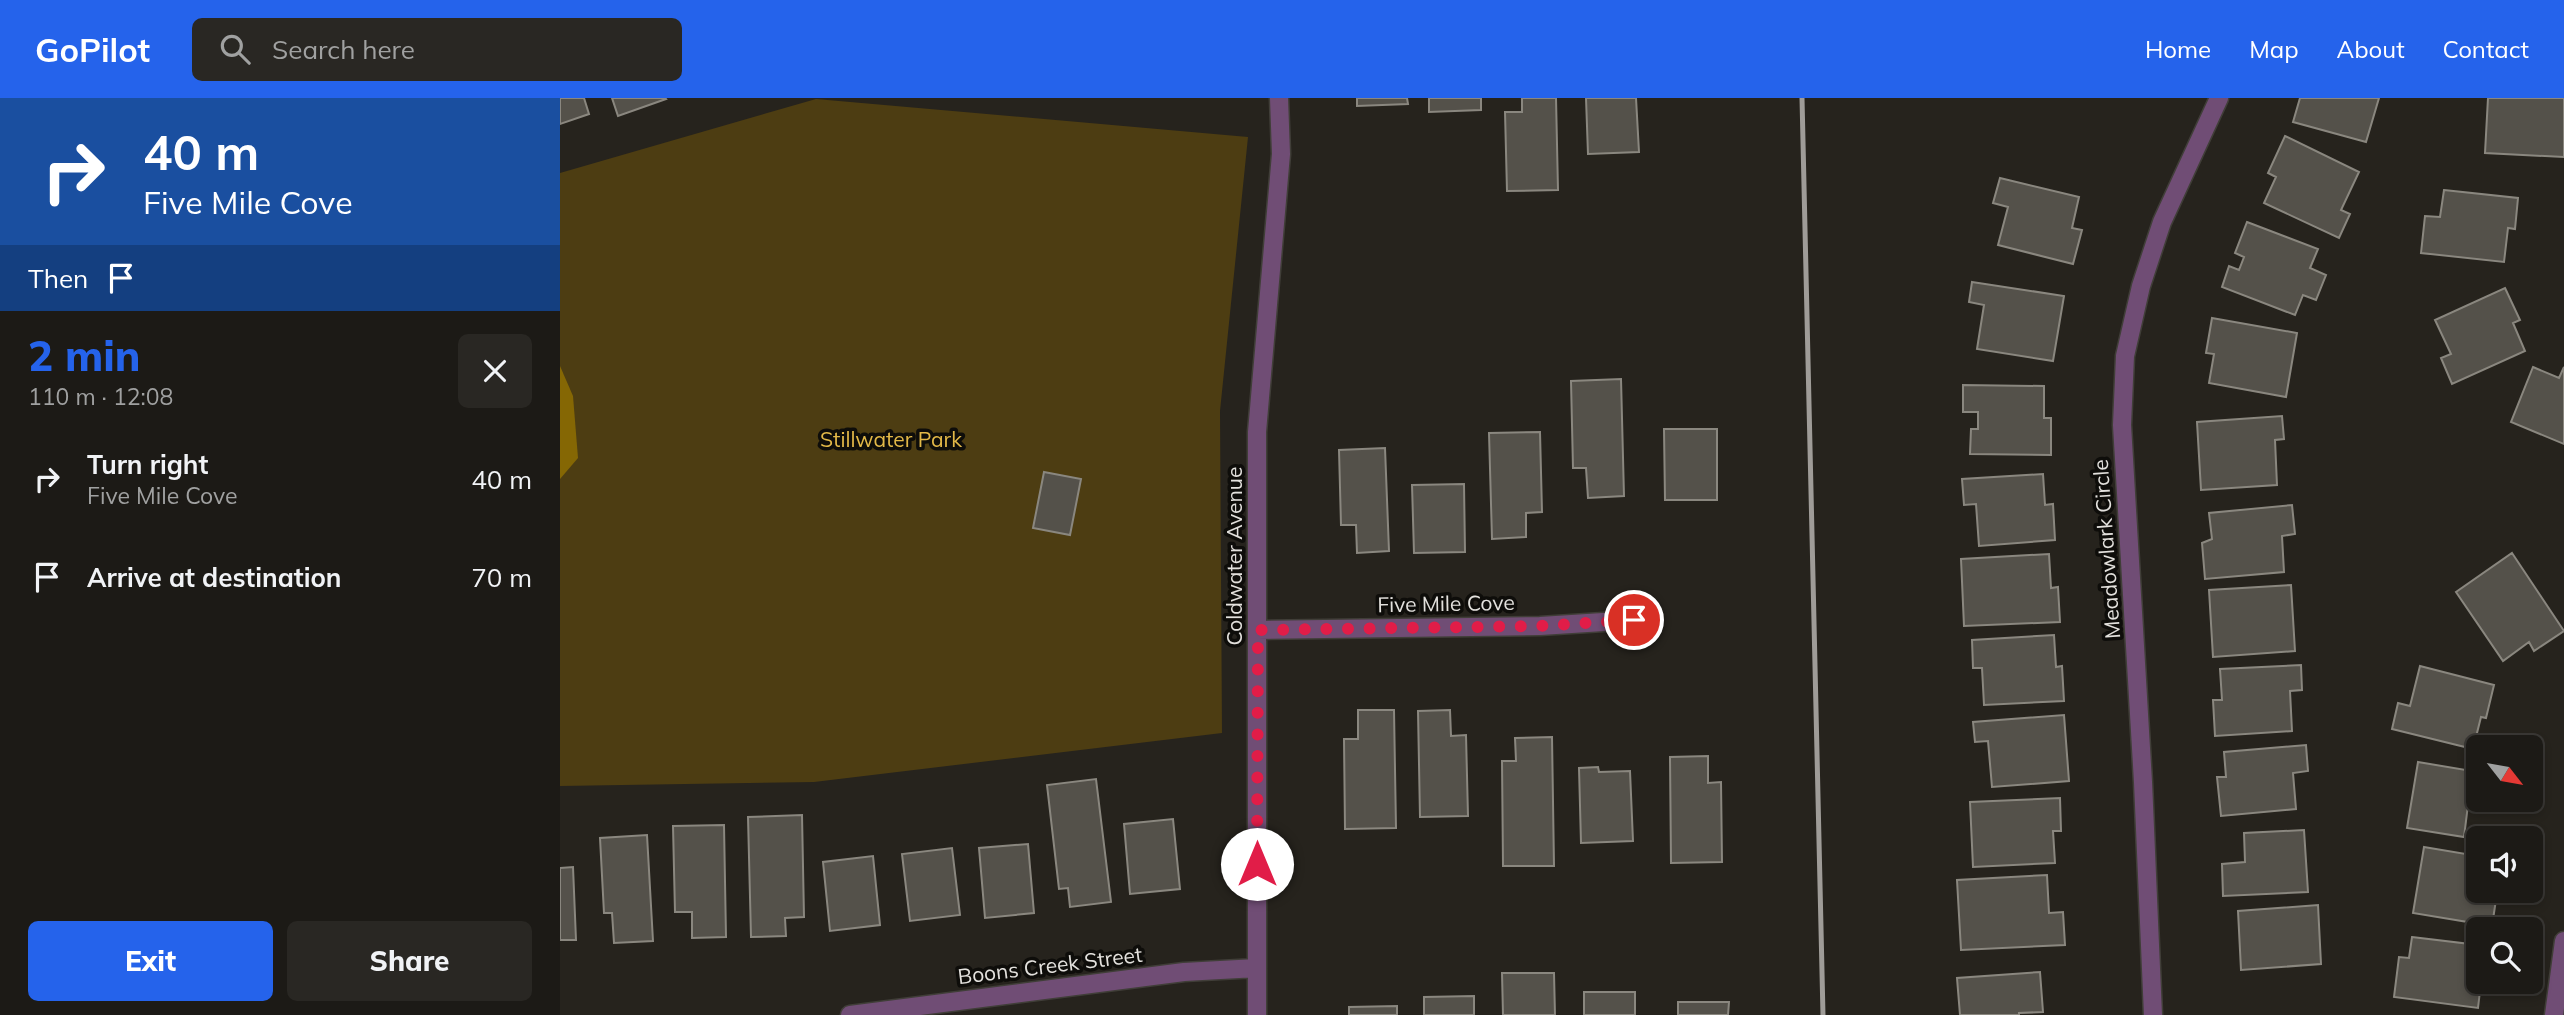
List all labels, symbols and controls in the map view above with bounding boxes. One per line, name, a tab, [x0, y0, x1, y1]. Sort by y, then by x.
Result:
search box	[192, 18, 682, 81]
text: GoPilot	[35, 29, 150, 70]
icon: search	[216, 30, 254, 68]
text: Search here	[272, 33, 415, 66]
text: Home	[2145, 34, 2211, 64]
text: Map	[2249, 34, 2299, 64]
text: About	[2337, 34, 2405, 64]
text: Contact	[2443, 34, 2529, 64]
text: 40 m	[143, 121, 259, 182]
icon: right	[28, 126, 119, 217]
text: Five Mile Cove	[143, 182, 353, 222]
icon: arrive	[102, 259, 140, 297]
text: Then	[28, 262, 88, 295]
text: 2 min	[28, 329, 141, 382]
button: close	[458, 334, 532, 408]
text: 110 m · 12:08	[28, 382, 173, 411]
park label: Stillwater Park	[820, 426, 962, 452]
text: Turn right	[87, 448, 208, 481]
street label: Meadowlark Circle	[2087, 458, 2125, 640]
icon: right	[28, 460, 66, 498]
text: 40 m	[471, 463, 532, 496]
street label: Coldwater Avenue	[1221, 467, 1247, 645]
text: Five Mile Cove	[87, 481, 238, 510]
icon: arrive	[28, 558, 66, 596]
text: Arrive at destination	[87, 561, 342, 594]
text: 70 m	[471, 561, 532, 594]
street label: Five Mile Cove	[1377, 589, 1515, 617]
pin	[1604, 590, 1664, 650]
icon: arrive	[1615, 601, 1653, 639]
north arrow	[2466, 735, 2543, 812]
map controls	[2466, 735, 2543, 994]
button: sound	[2466, 826, 2543, 903]
position arrow	[1220, 827, 1294, 901]
button: search	[2466, 917, 2543, 994]
button: Exit	[28, 921, 273, 1001]
button: Share	[287, 921, 532, 1001]
street label: Boons Creek Street	[956, 941, 1144, 989]

